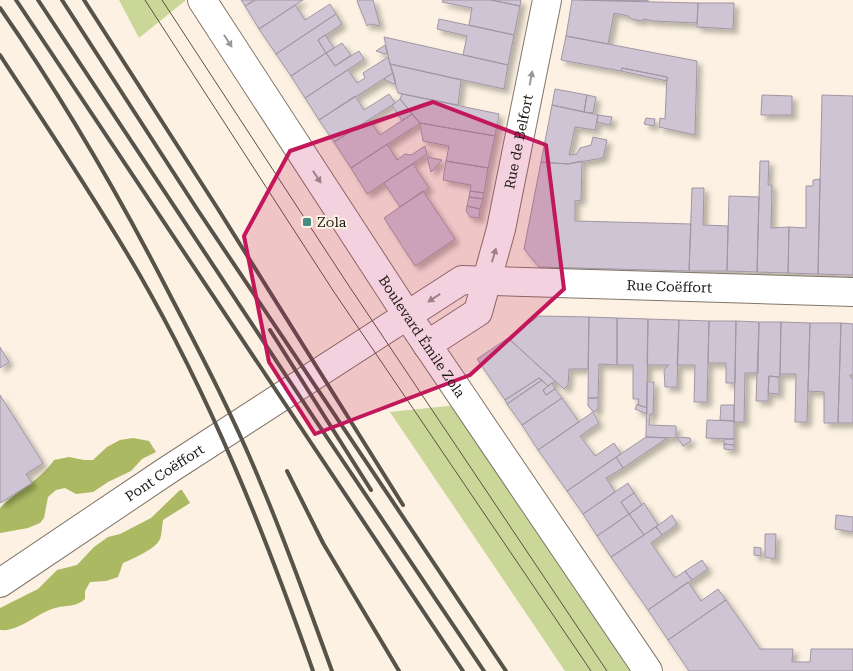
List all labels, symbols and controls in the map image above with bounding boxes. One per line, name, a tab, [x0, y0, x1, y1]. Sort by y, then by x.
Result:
one-way arrow	[224, 34, 233, 48]
one-way arrow	[527, 70, 535, 86]
street label: Rue de Belfort	[501, 93, 536, 190]
one-way arrow	[312, 170, 322, 184]
place label: Zola	[317, 214, 347, 230]
marker: Zola	[301, 216, 313, 228]
one-way arrow	[490, 247, 498, 263]
street label: Boulevard Émile Zola	[375, 272, 469, 401]
street label: Rue Coëffort	[626, 277, 712, 296]
one-way arrow	[428, 293, 441, 302]
street label: Pont Coëffort	[122, 441, 207, 505]

